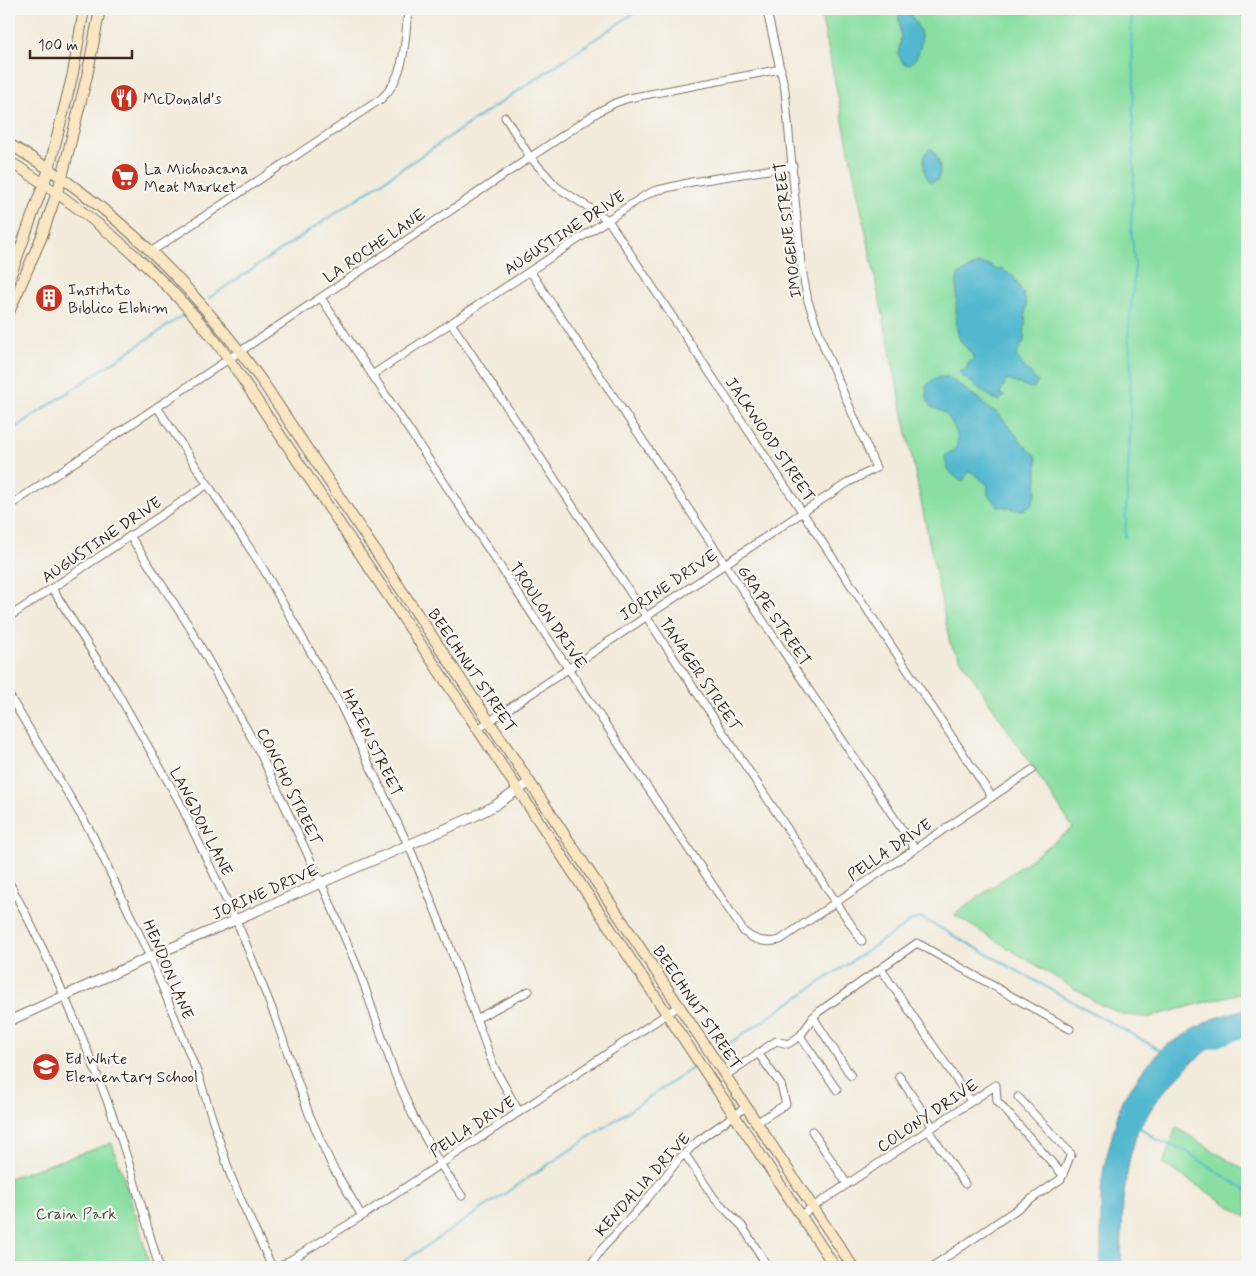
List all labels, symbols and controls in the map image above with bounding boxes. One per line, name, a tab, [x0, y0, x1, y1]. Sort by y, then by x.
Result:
scale bar	[30, 28, 132, 60]
text: 100 m	[38, 36, 78, 56]
restaurant icon: McDonald's	[109, 83, 139, 113]
place label: McDonald's	[143, 89, 222, 110]
place label: La Michoacana Meat Market	[144, 159, 248, 198]
street label: IMOGENE STREET	[770, 161, 807, 299]
supermarket icon: La Michoacana Meat Market	[110, 162, 140, 192]
street label: AUGUSTINE DRIVE	[500, 186, 629, 280]
street label: LA ROCHE LANE	[320, 204, 430, 288]
place label: Instituto Biblico Elohim	[68, 280, 168, 319]
building icon: Instituto Biblico Elohim	[34, 283, 64, 313]
street label: JACKWOOD STREET	[720, 373, 819, 506]
street label: AUGUSTINE DRIVE	[38, 492, 166, 588]
street label: JORINE DRIVE	[616, 545, 722, 626]
street label: TROULON DRIVE	[504, 558, 591, 673]
street label: GRAPE STREET	[732, 561, 815, 670]
street label: BEECHNUT STREET	[423, 605, 521, 737]
street label: TANAGER STREET	[654, 614, 746, 737]
street label: HAZEN STREET	[337, 685, 407, 800]
street label: CONCHO STREET	[251, 724, 327, 850]
street label: LANGDON LANE	[164, 764, 237, 880]
street label: PELLA DRIVE	[844, 814, 936, 886]
street label: JORINE DRIVE	[209, 860, 322, 925]
street label: HENDON LANE	[137, 917, 198, 1023]
street label: BEECHNUT STREET	[648, 942, 746, 1074]
place label: Ed White Elementary School	[65, 1049, 198, 1088]
school or university icon: Ed White Elementary School	[31, 1052, 61, 1082]
street label: COLONY DRIVE	[873, 1075, 982, 1158]
street label: PELLA DRIVE	[426, 1092, 519, 1163]
street label: KENDALIA DRIVE	[591, 1129, 695, 1241]
park label: Crain Park	[36, 1204, 116, 1225]

